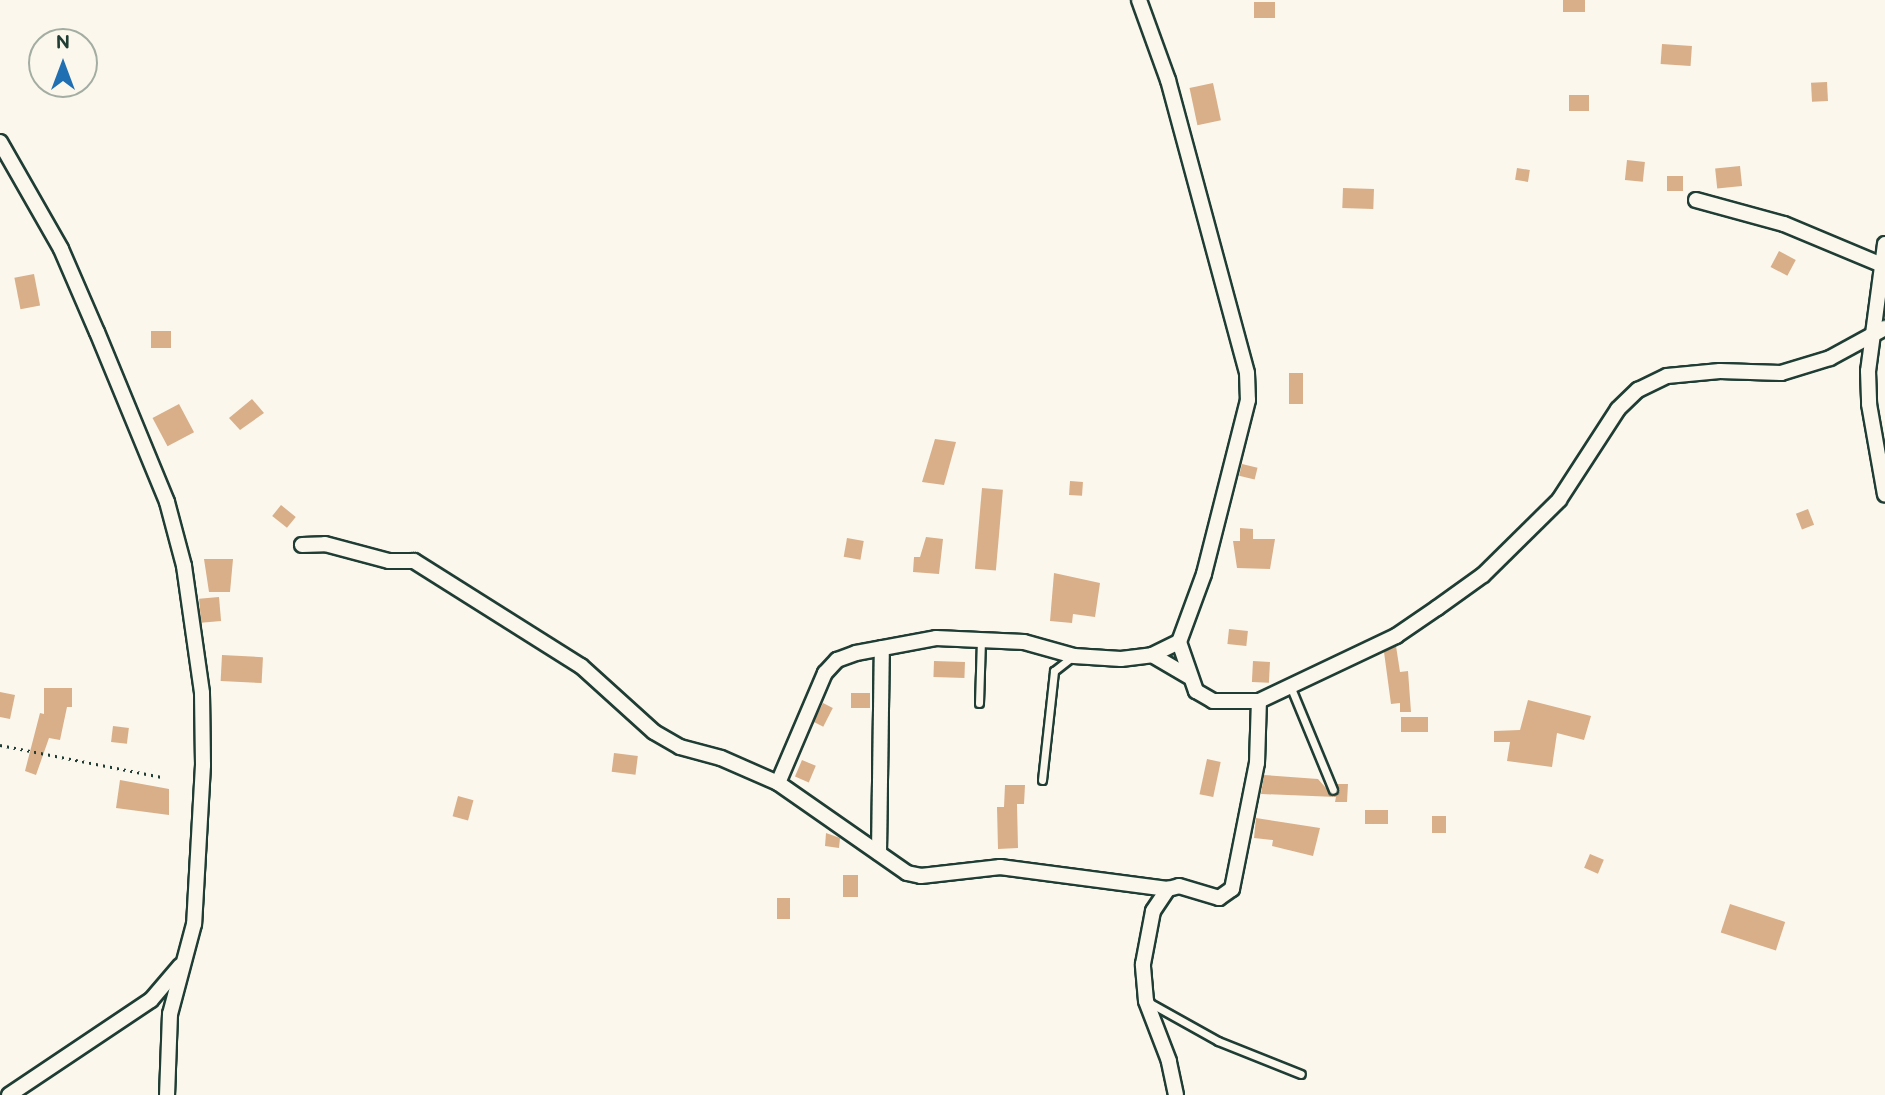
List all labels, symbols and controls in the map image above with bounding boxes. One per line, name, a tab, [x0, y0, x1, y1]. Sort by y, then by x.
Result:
north arrow	[28, 28, 98, 98]
text: N	[56, 32, 70, 55]

